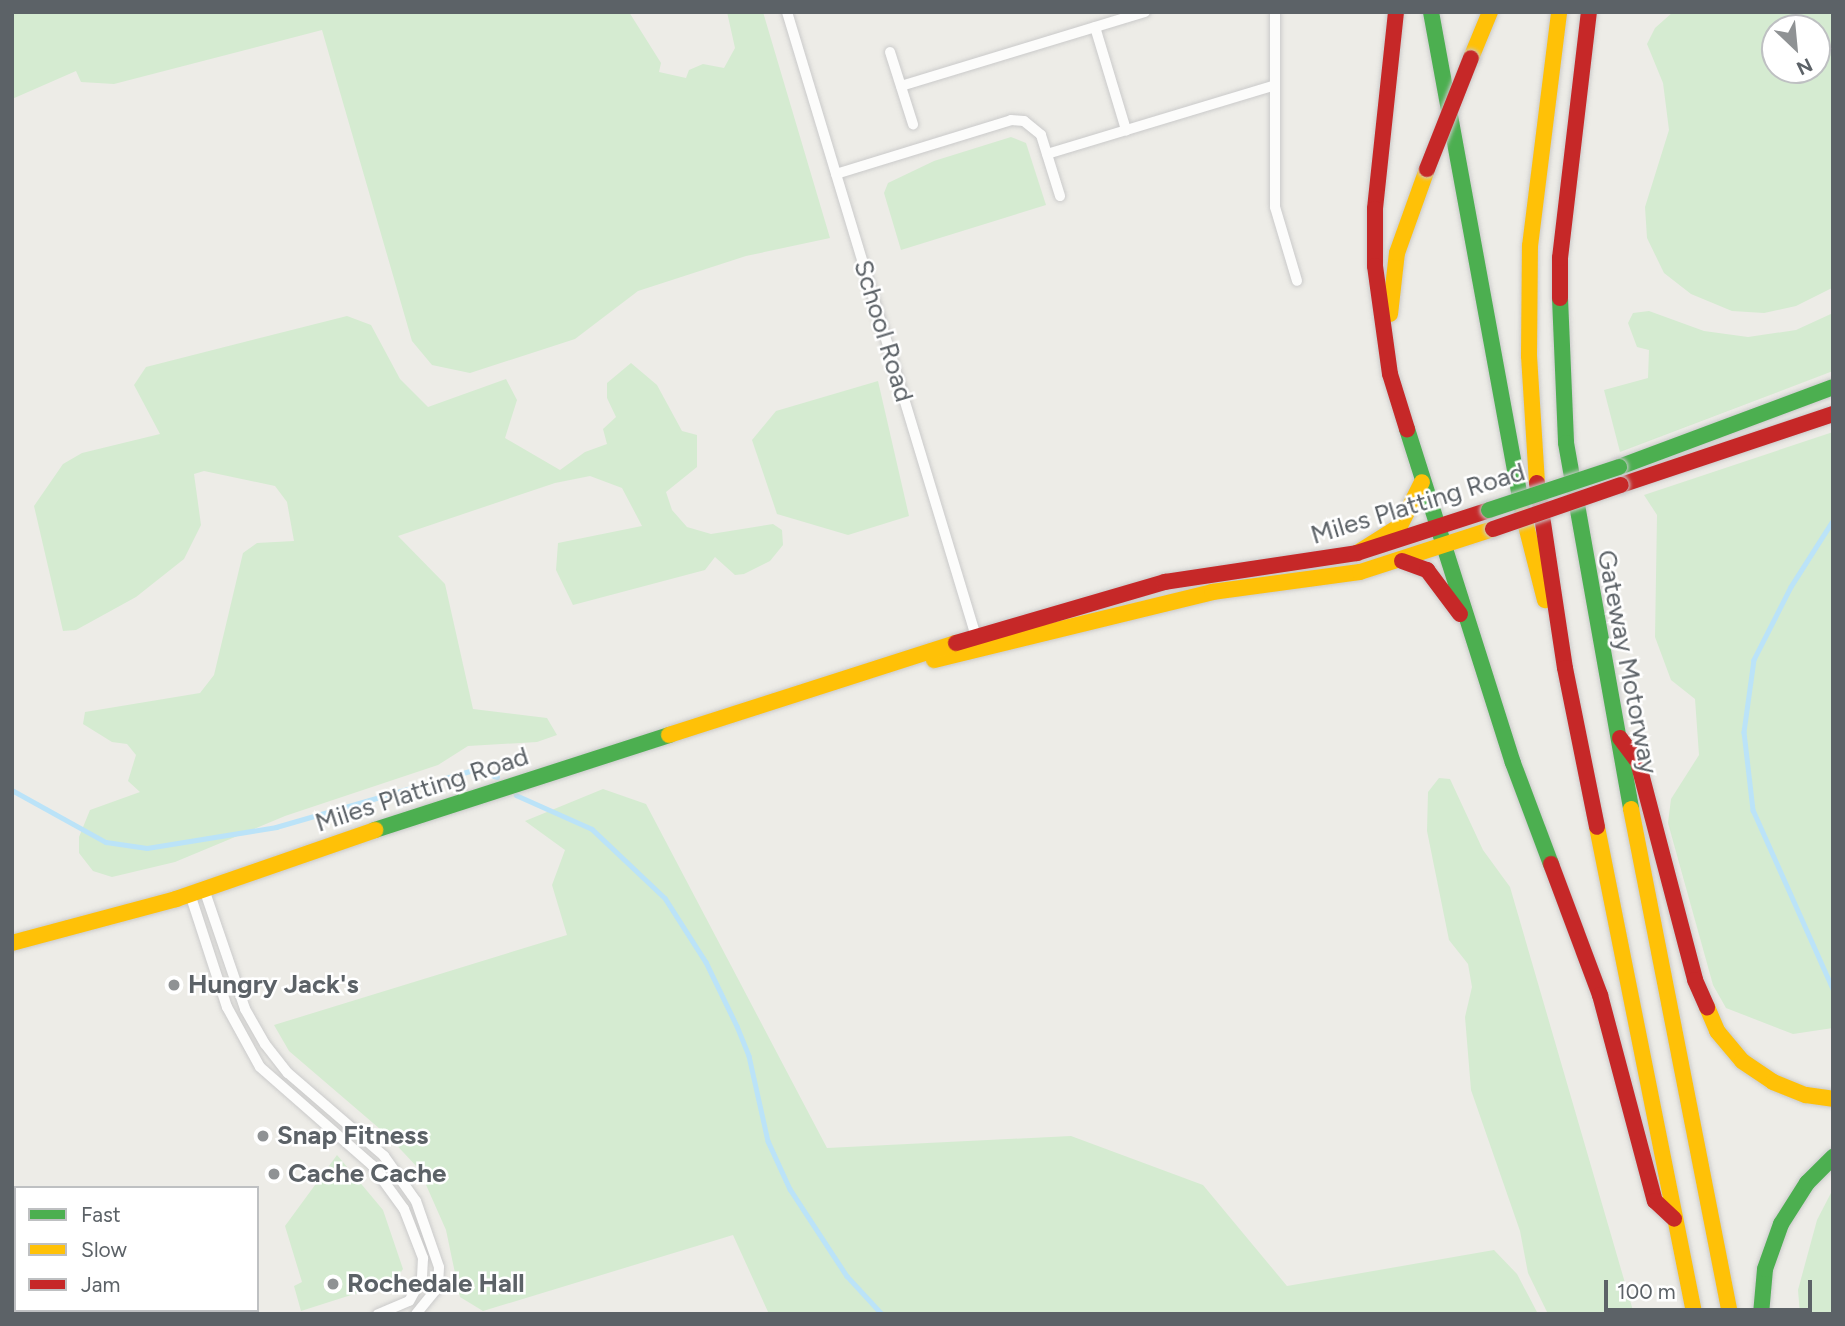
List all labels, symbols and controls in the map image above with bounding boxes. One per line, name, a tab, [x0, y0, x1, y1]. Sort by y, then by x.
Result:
north arrow	[1761, 14, 1831, 84]
text: N	[1793, 53, 1816, 80]
street label: School Road	[847, 256, 919, 406]
street label: Miles Platting Road	[1307, 457, 1529, 551]
street label: Gateway Motorway	[1590, 547, 1664, 777]
street label: Miles Platting Road	[311, 741, 533, 839]
place label: Hungry Jack's	[188, 969, 359, 1001]
marker: Hungry Jack's	[166, 977, 182, 993]
place label: Snap Fitness	[277, 1120, 428, 1152]
marker: Snap Fitness	[255, 1128, 271, 1144]
place label: Cache Cache	[288, 1158, 446, 1190]
marker: Cache Cache	[266, 1166, 282, 1182]
legend	[14, 1186, 259, 1312]
text: Fast	[81, 1202, 121, 1227]
text: Slow	[81, 1237, 127, 1262]
scale bar	[1607, 1266, 1815, 1310]
place label: Rochedale Hall	[347, 1268, 525, 1300]
text: Jam	[81, 1272, 120, 1297]
marker: Rochedale Hall	[325, 1276, 341, 1292]
text: 100 m	[1617, 1279, 1676, 1304]

